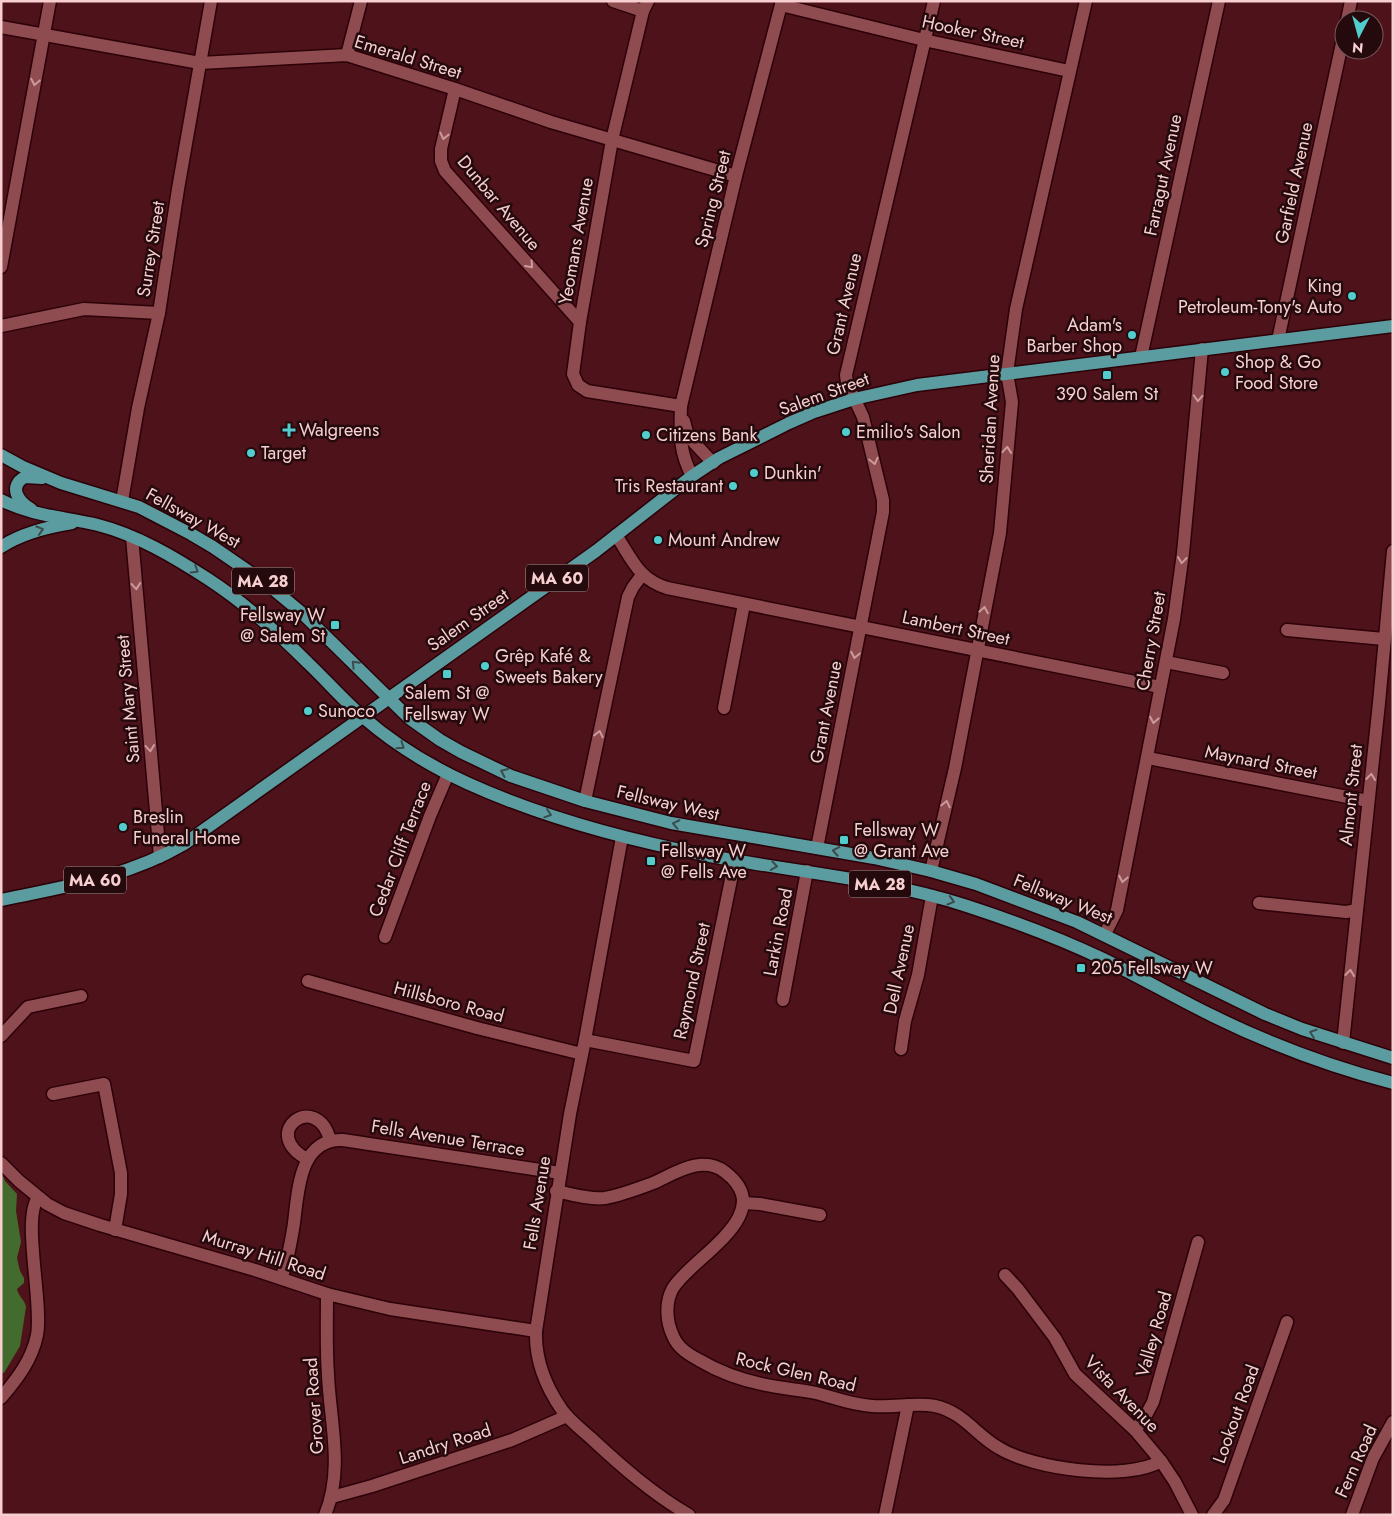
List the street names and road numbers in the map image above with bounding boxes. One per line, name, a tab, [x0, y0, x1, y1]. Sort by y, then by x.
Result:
street label: Hooker Street	[919, 8, 1027, 56]
street label: Emerald Street	[351, 28, 465, 86]
street label: Farragut Avenue	[1137, 112, 1189, 238]
street label: Garfield Avenue	[1268, 120, 1320, 246]
street label: Spring Street	[688, 147, 738, 250]
street label: Dunbar Avenue	[451, 150, 547, 256]
street label: Yeomans Avenue	[552, 176, 600, 306]
street label: Surrey Street	[131, 199, 172, 299]
street label: Grant Avenue	[820, 250, 868, 358]
street label: Sheridan Avenue	[974, 354, 1006, 484]
street label: Salem Street	[775, 365, 873, 422]
street label: Fellsway West	[141, 481, 246, 555]
road number: MA 60	[526, 564, 588, 592]
road number: MA 28	[232, 568, 294, 594]
street label: Salem Street	[422, 582, 515, 658]
street label: Cherry Street	[1129, 589, 1173, 693]
street label: Lambert Street	[900, 604, 1013, 652]
street label: Saint Mary Street	[109, 633, 147, 764]
street label: Grant Avenue	[803, 658, 849, 766]
street label: Maynard Street	[1203, 738, 1320, 786]
street label: Almont Street	[1333, 742, 1369, 847]
street label: Cedar Cliff Terrace	[362, 777, 438, 921]
street label: Fellsway West	[614, 779, 723, 828]
road number: MA 60	[64, 866, 126, 894]
street label: Fellsway West	[1010, 867, 1117, 931]
road number: MA 28	[849, 871, 911, 898]
street label: Larkin Road	[757, 886, 799, 978]
street label: Raymond Street	[667, 920, 717, 1042]
street label: Dell Avenue	[877, 922, 921, 1016]
street label: Hillsboro Road	[391, 975, 507, 1029]
street label: Fells Avenue Terrace	[369, 1113, 527, 1163]
street label: Fells Avenue	[517, 1154, 557, 1252]
street label: Murray Hill Road	[199, 1223, 329, 1287]
street label: Valley Road	[1129, 1288, 1179, 1380]
street label: Rock Glen Road	[733, 1346, 859, 1398]
street label: Vista Avenue	[1079, 1350, 1165, 1438]
street label: Grover Road	[298, 1357, 330, 1455]
street label: Lookout Road	[1206, 1361, 1266, 1467]
street label: Landry Road	[396, 1417, 494, 1471]
street label: Fern Road	[1328, 1420, 1384, 1502]

